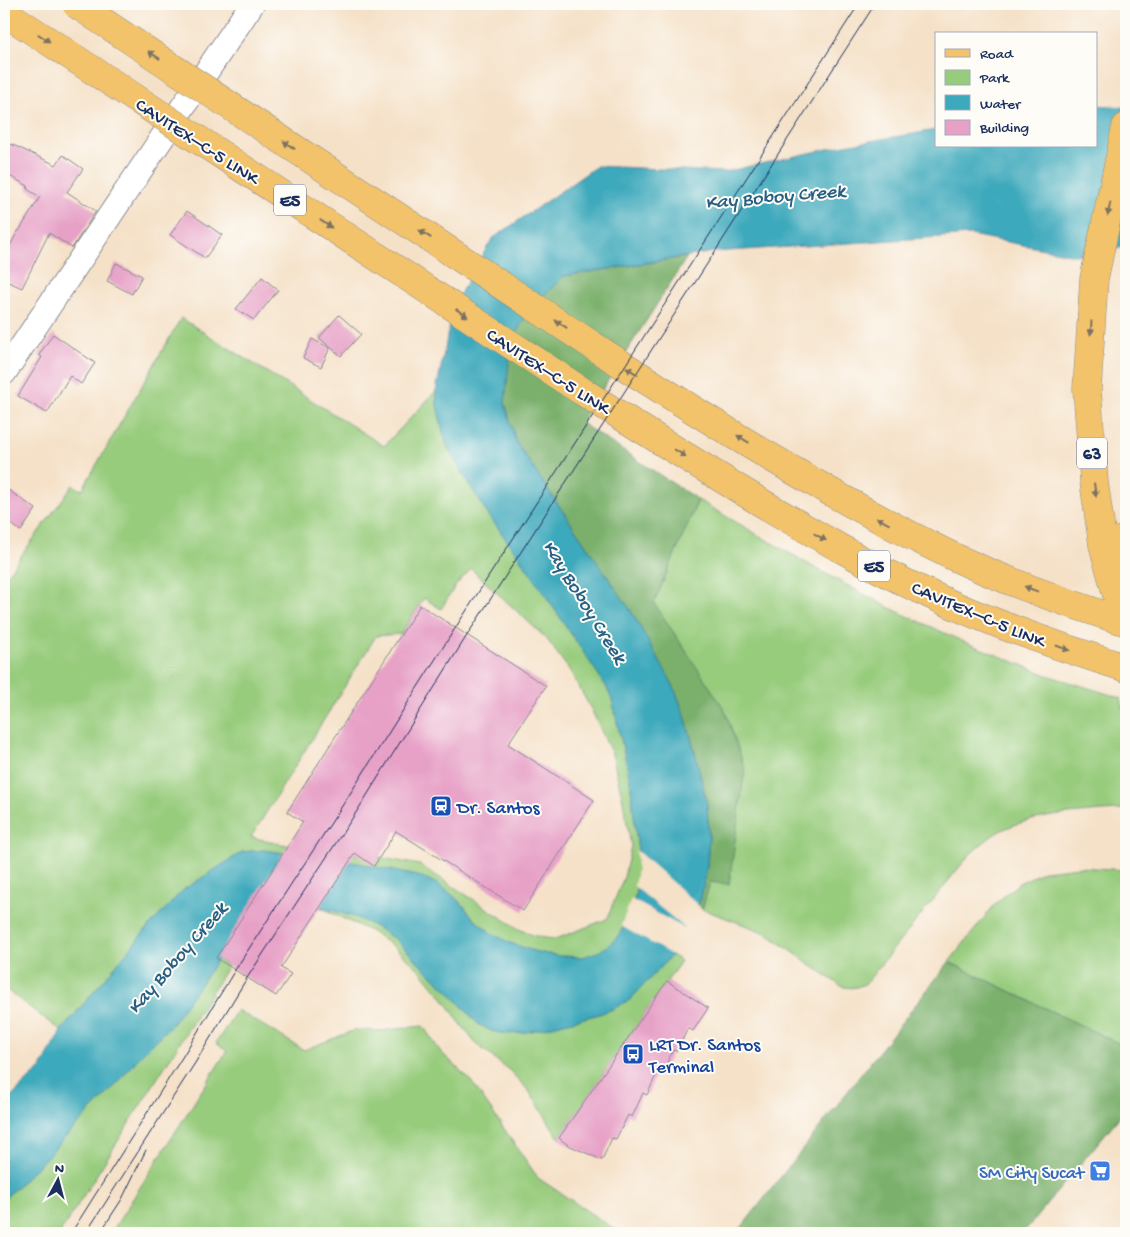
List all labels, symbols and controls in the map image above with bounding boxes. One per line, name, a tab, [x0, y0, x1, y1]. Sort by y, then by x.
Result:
legend	[935, 32, 1098, 148]
one-way arrow	[38, 34, 51, 43]
text: Road	[980, 46, 1014, 64]
one-way arrow	[147, 50, 161, 60]
text: Park	[979, 70, 1010, 88]
street label: CAVITEX–C-5 LINK	[130, 94, 264, 193]
text: Water	[980, 96, 1022, 114]
text: Building	[979, 120, 1029, 138]
one-way arrow	[283, 140, 296, 150]
water label: Kay Boboy Creek	[704, 181, 848, 216]
road number: E5	[274, 184, 306, 216]
one-way arrow	[1105, 202, 1113, 217]
one-way arrow	[319, 219, 333, 229]
one-way arrow	[418, 230, 432, 239]
one-way arrow	[455, 308, 469, 318]
one-way arrow	[554, 319, 567, 329]
one-way arrow	[1087, 320, 1095, 336]
street label: CAVITEX–C-5 LINK	[481, 324, 615, 423]
one-way arrow	[626, 366, 639, 375]
one-way arrow	[736, 435, 749, 444]
road number: 63	[1077, 438, 1107, 468]
one-way arrow	[674, 449, 687, 458]
one-way arrow	[1091, 482, 1099, 498]
one-way arrow	[876, 517, 891, 525]
one-way arrow	[813, 532, 826, 541]
water label: Kay Boboy Creek	[536, 537, 631, 670]
road number: E5	[858, 550, 890, 582]
street label: CAVITEX–C-5 LINK	[907, 578, 1050, 656]
one-way arrow	[1023, 585, 1038, 592]
one-way arrow	[1055, 645, 1070, 652]
station icon: Dr. Santos	[429, 794, 453, 818]
place label: Dr. Santos	[455, 798, 541, 821]
water label: Kay Boboy Creek	[124, 897, 235, 1020]
place label: LRT Dr. Santos Terminal	[648, 1035, 761, 1080]
bus stop icon: LRT Dr. Santos Terminal	[621, 1042, 645, 1066]
north arrow	[32, 1154, 82, 1204]
supermarket icon: SM City Sucat	[1088, 1159, 1112, 1183]
text: N	[54, 1161, 65, 1179]
place label: SM City Sucat	[979, 1163, 1086, 1186]

